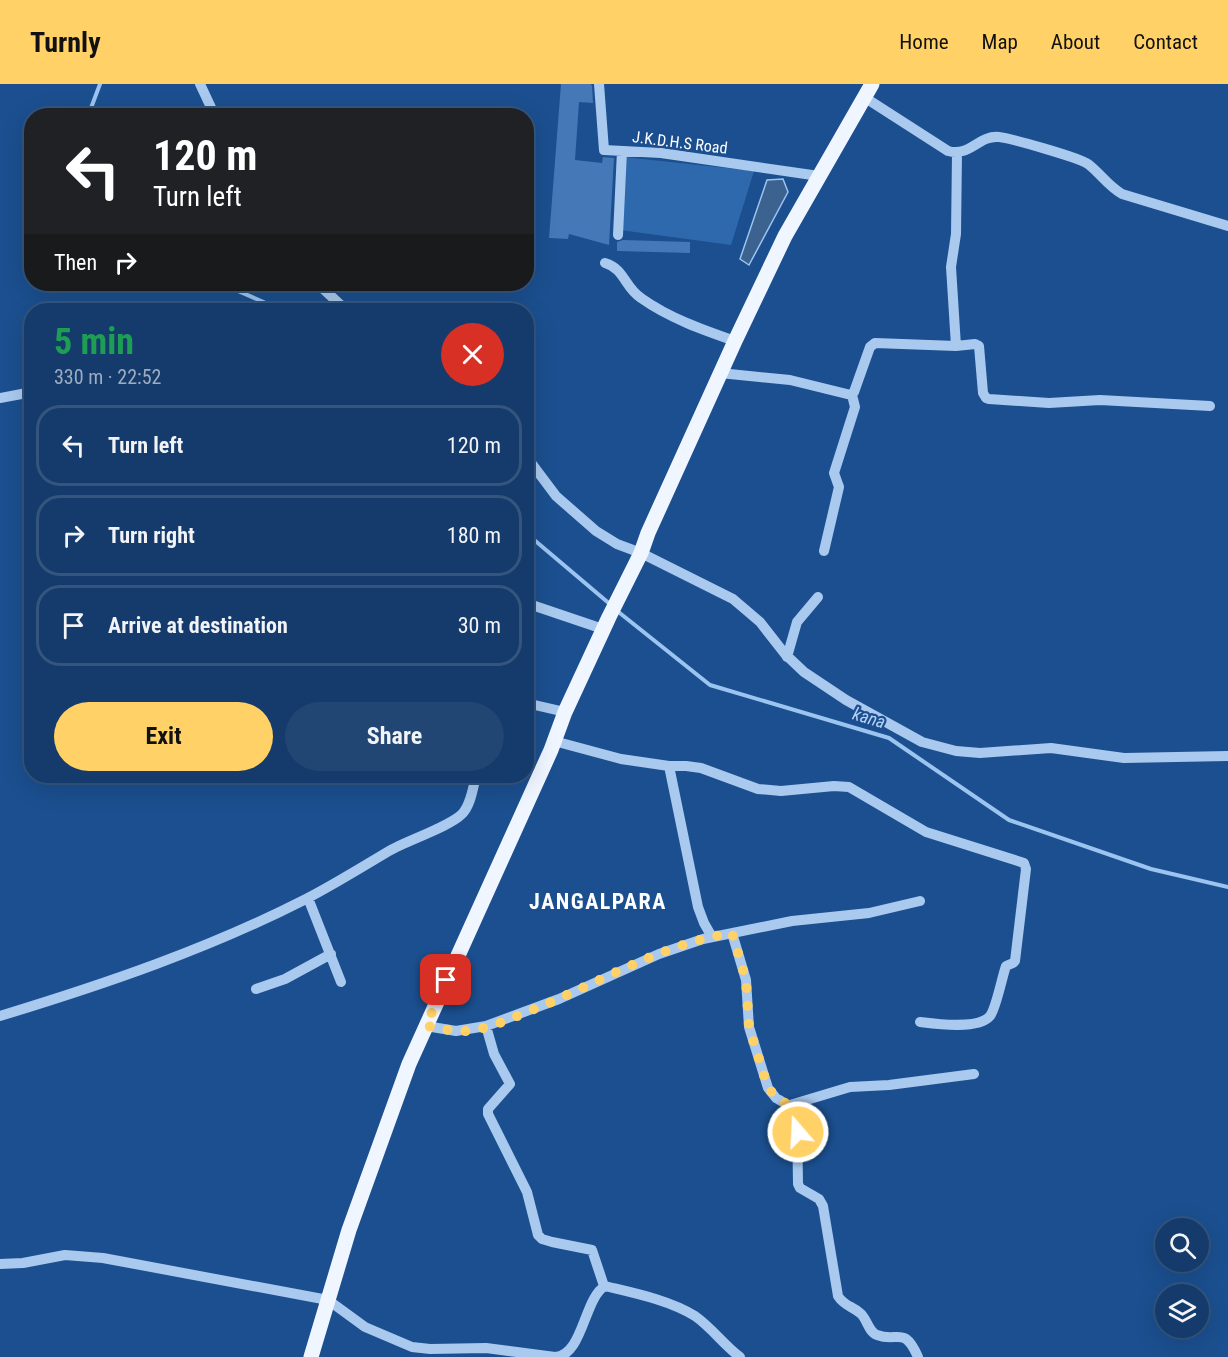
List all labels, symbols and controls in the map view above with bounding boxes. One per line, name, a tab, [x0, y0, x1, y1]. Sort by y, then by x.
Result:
text: Turnly	[30, 26, 101, 59]
text: Home	[899, 30, 949, 54]
text: Map	[982, 30, 1018, 54]
text: About	[1051, 30, 1100, 54]
text: Contact	[1133, 30, 1198, 54]
street label: J.K.D.H.S Road	[631, 127, 729, 158]
text: 120 m	[153, 131, 258, 180]
icon: left	[54, 132, 132, 210]
text: Turn left	[153, 181, 242, 213]
icon: right	[109, 246, 142, 279]
text: Then	[54, 250, 97, 275]
text: 5 min	[54, 321, 134, 363]
button: close	[441, 323, 504, 386]
text: 330 m · 22:52	[54, 365, 161, 389]
icon: left	[57, 429, 90, 462]
text: Turn left	[108, 433, 183, 458]
text: 120 m	[447, 433, 501, 458]
icon: right	[57, 519, 90, 552]
text: Turn right	[108, 523, 195, 548]
text: 180 m	[447, 523, 501, 548]
icon: arrive	[57, 609, 90, 642]
text: Arrive at destination	[108, 613, 288, 638]
text: 30 m	[458, 613, 501, 638]
button: Exit	[54, 702, 273, 771]
button: Share	[285, 702, 504, 771]
water label: kana	[850, 703, 888, 732]
district label: JANGALPARA	[529, 889, 667, 914]
pin	[420, 954, 471, 1005]
icon: arrive	[429, 963, 462, 996]
position arrow	[766, 1100, 830, 1164]
map controls	[1155, 1218, 1209, 1338]
button: search	[1155, 1218, 1209, 1272]
button: layers	[1155, 1284, 1209, 1338]

